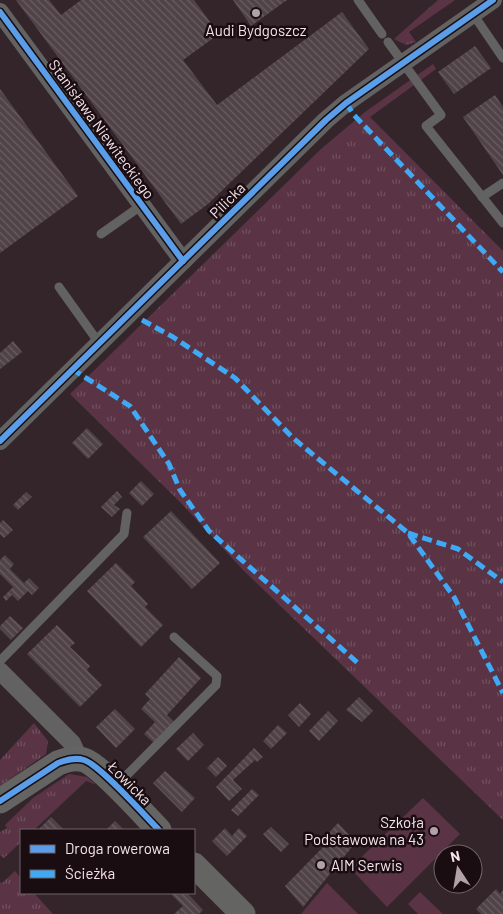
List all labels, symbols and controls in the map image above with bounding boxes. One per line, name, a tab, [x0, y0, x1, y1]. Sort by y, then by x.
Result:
marker: Audi Bydgoszcz	[250, 7, 262, 19]
place label: Audi Bydgoszcz	[206, 21, 307, 39]
street label: Stanisława Niewiteckiego	[45, 56, 159, 202]
street label: Pilicka	[205, 178, 249, 222]
street label: Łowicka	[104, 757, 156, 809]
place label: Szkoła Podstawowa na 43	[304, 813, 424, 848]
marker: Szkoła Podstawowa na 43	[428, 825, 440, 837]
legend	[20, 829, 195, 894]
text: Droga rowerowa	[65, 839, 170, 857]
north arrow	[433, 844, 483, 894]
text: N	[449, 847, 462, 865]
place label: AIM Serwis	[331, 856, 402, 874]
marker: AIM Serwis	[315, 859, 327, 871]
text: Ścieżka	[65, 864, 115, 882]

